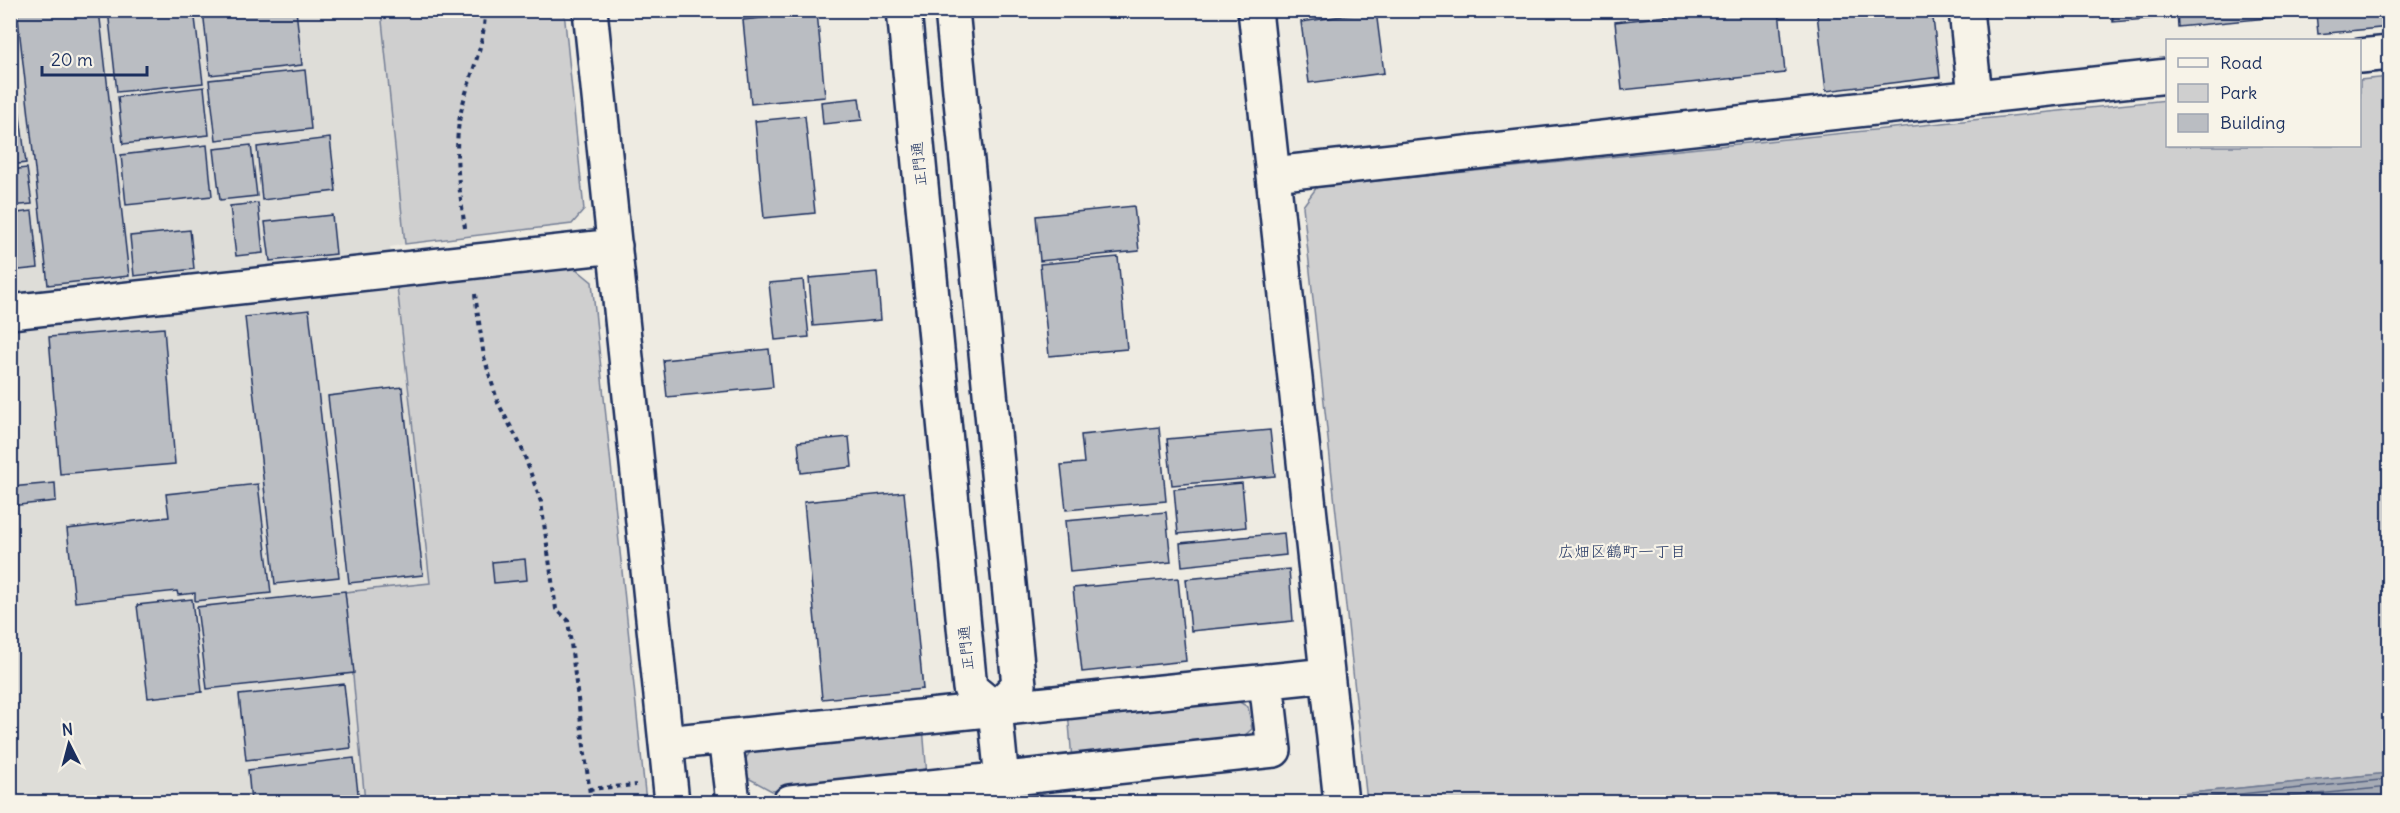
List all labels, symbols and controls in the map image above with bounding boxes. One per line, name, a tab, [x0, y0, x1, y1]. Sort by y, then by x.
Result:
scale bar	[42, 39, 147, 77]
legend	[2166, 39, 2361, 147]
text: 20 m	[51, 48, 93, 71]
text: Road	[2220, 51, 2263, 74]
text: Park	[2220, 81, 2257, 104]
text: Building	[2220, 111, 2285, 134]
street label: 正門通	[907, 141, 930, 187]
district label: 広畑区鶴町一丁目	[1558, 541, 1686, 561]
street label: 正門通	[954, 625, 977, 671]
north arrow	[39, 714, 99, 774]
text: N	[61, 719, 74, 740]

